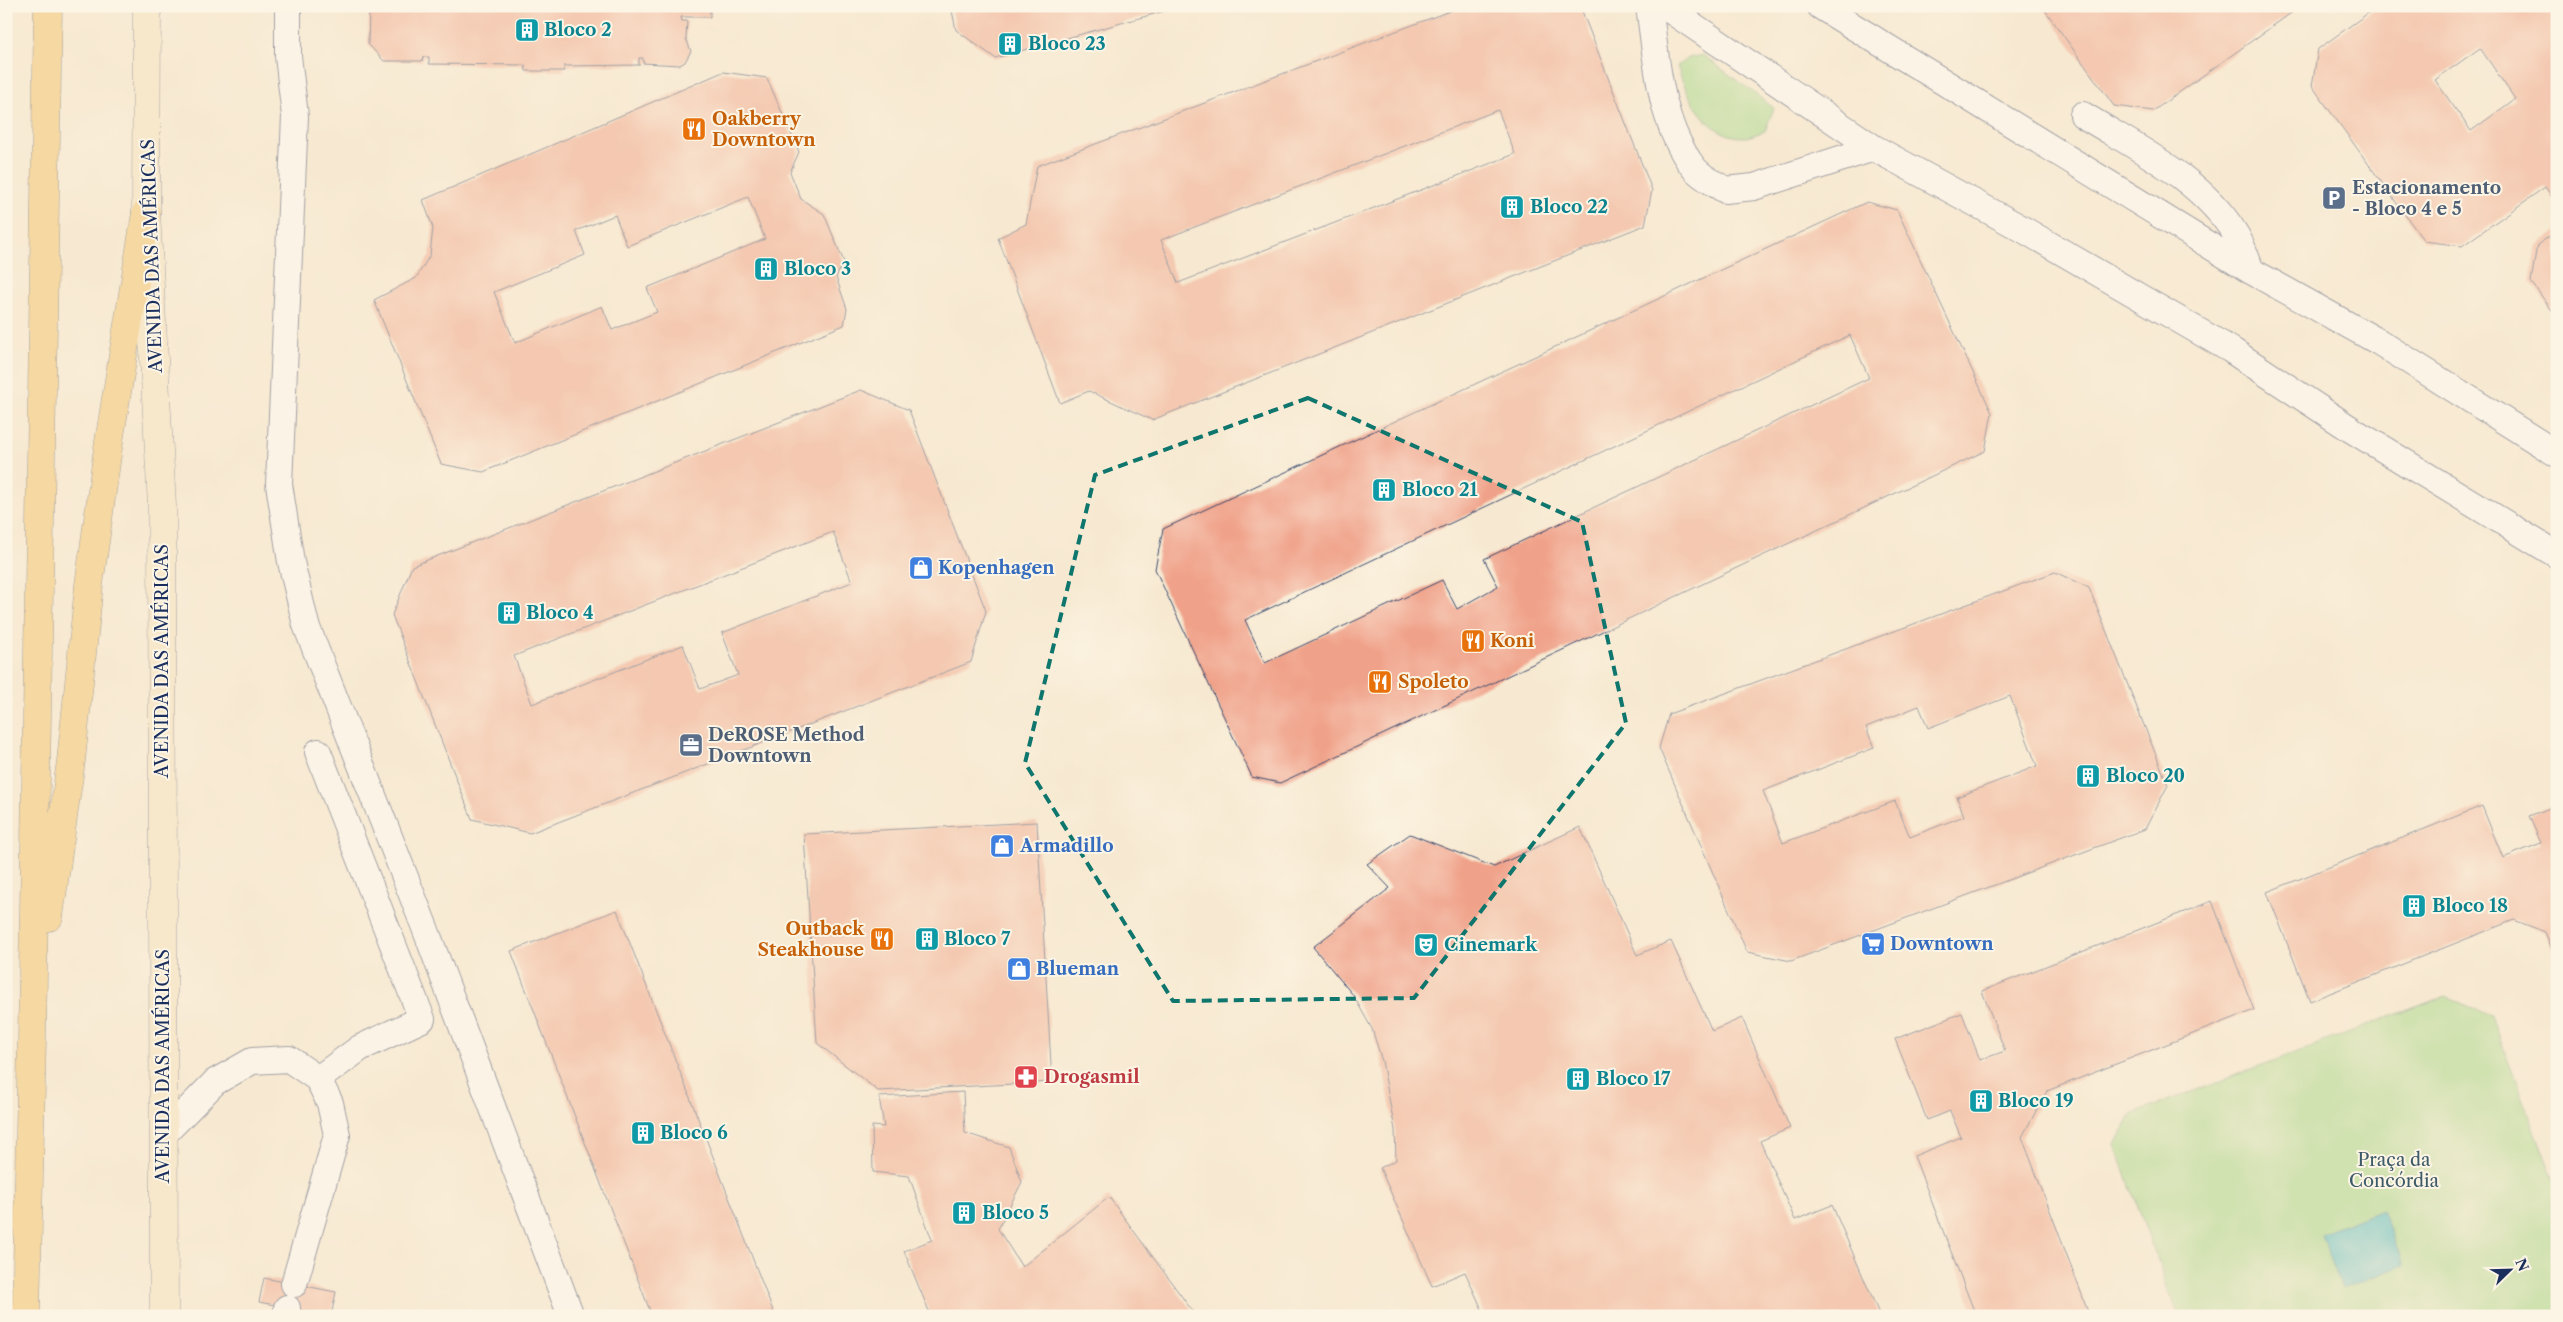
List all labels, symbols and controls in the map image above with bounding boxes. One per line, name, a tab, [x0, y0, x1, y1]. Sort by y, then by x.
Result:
building icon: Bloco 2	[514, 17, 540, 43]
place label: Bloco 2	[544, 19, 612, 41]
building icon: Bloco 23	[997, 31, 1023, 57]
place label: Bloco 23	[1028, 33, 1106, 55]
place label: Oakberry Downtown	[712, 108, 816, 151]
restaurant icon: Oakberry Downtown	[681, 116, 707, 142]
street label: AVENIDA DAS AMÉRICAS	[136, 139, 167, 374]
place label: Estacionamento - Bloco 4 e 5	[2352, 177, 2501, 220]
parking icon: Estacionamento - Bloco 4 e 5	[2321, 185, 2347, 211]
building icon: Bloco 22	[1499, 194, 1525, 220]
place label: Bloco 22	[1530, 196, 1608, 218]
building icon: Bloco 3	[753, 256, 779, 282]
place label: Bloco 3	[784, 258, 851, 280]
building icon: Bloco 21	[1371, 477, 1397, 503]
place label: Bloco 21	[1402, 479, 1478, 501]
street label: AVENIDA DAS AMÉRICAS	[150, 544, 173, 779]
shop icon: Kopenhagen	[908, 555, 934, 581]
place label: Kopenhagen	[938, 557, 1055, 579]
building icon: Bloco 4	[496, 600, 522, 626]
place label: Bloco 4	[526, 602, 594, 624]
restaurant icon: Koni	[1460, 628, 1486, 654]
place label: Koni	[1490, 630, 1535, 652]
restaurant icon: Spoleto	[1367, 669, 1393, 695]
place label: Spoleto	[1398, 671, 1469, 693]
place label: DeROSE Method Downtown	[708, 724, 865, 767]
office icon: DeROSE Method Downtown	[678, 732, 704, 758]
building icon: Bloco 20	[2075, 763, 2101, 789]
place label: Bloco 20	[2106, 765, 2185, 787]
shop icon: Armadillo	[989, 833, 1015, 859]
place label: Armadillo	[1019, 835, 1114, 857]
building icon: Bloco 18	[2401, 893, 2427, 919]
place label: Bloco 18	[2432, 895, 2508, 917]
place label: Outback Steakhouse	[757, 918, 865, 961]
restaurant icon: Outback Steakhouse	[869, 926, 895, 952]
building icon: Bloco 7	[914, 926, 940, 952]
place label: Bloco 7	[944, 928, 1011, 950]
supermarket icon: Downtown	[1860, 931, 1886, 957]
theatre icon: Cinemark	[1413, 932, 1439, 958]
place label: Downtown	[1890, 933, 1994, 955]
place label: Cinemark	[1444, 934, 1538, 956]
street label: AVENIDA DAS AMÉRICAS	[151, 949, 174, 1184]
shop icon: Blueman	[1006, 956, 1032, 982]
place label: Blueman	[1036, 958, 1120, 980]
pharmacy icon: Drogasmil	[1013, 1064, 1039, 1090]
place label: Drogasmil	[1044, 1066, 1140, 1088]
building icon: Bloco 17	[1565, 1066, 1591, 1092]
place label: Bloco 17	[1596, 1068, 1671, 1090]
building icon: Bloco 19	[1968, 1088, 1994, 1114]
place label: Bloco 19	[1998, 1090, 2074, 1112]
building icon: Bloco 6	[630, 1120, 656, 1146]
place label: Bloco 6	[660, 1122, 728, 1144]
park label: Praça da Concórdia	[2349, 1149, 2439, 1192]
building icon: Bloco 5	[951, 1200, 977, 1226]
place label: Bloco 5	[982, 1202, 1049, 1224]
north arrow	[2486, 1244, 2536, 1294]
text: N	[2511, 1256, 2533, 1274]

